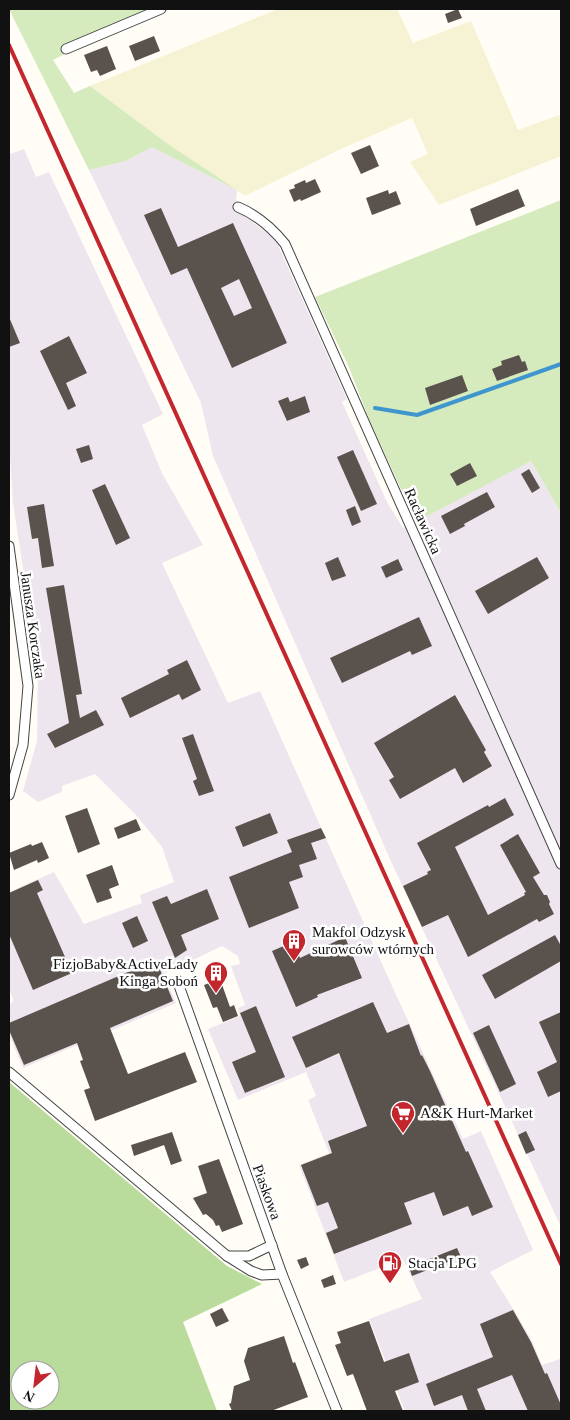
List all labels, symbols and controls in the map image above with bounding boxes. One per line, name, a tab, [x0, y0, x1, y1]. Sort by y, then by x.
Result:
street label: Racławicka	[401, 486, 445, 557]
street label: Janusza Korczaka	[18, 570, 48, 680]
place label: Makfol Odzysk surowców wtórnych	[312, 924, 435, 957]
building icon: Makfol Odzysk surowców wtórnych	[281, 928, 307, 962]
place label: FizjoBaby&ActiveLady Kinga Soboń	[53, 956, 199, 989]
building icon: FizjoBaby&ActiveLady Kinga Soboń	[203, 960, 229, 994]
supermarket icon: A&K Hurt-Market	[390, 1100, 416, 1134]
place label: A&K Hurt-Market	[420, 1105, 534, 1121]
street label: Piaskowa	[250, 1162, 284, 1222]
fuel station icon: Stacja LPG	[377, 1250, 403, 1284]
place label: Stacja LPG	[408, 1255, 477, 1271]
north arrow	[10, 1360, 60, 1410]
text: N	[21, 1387, 37, 1405]

